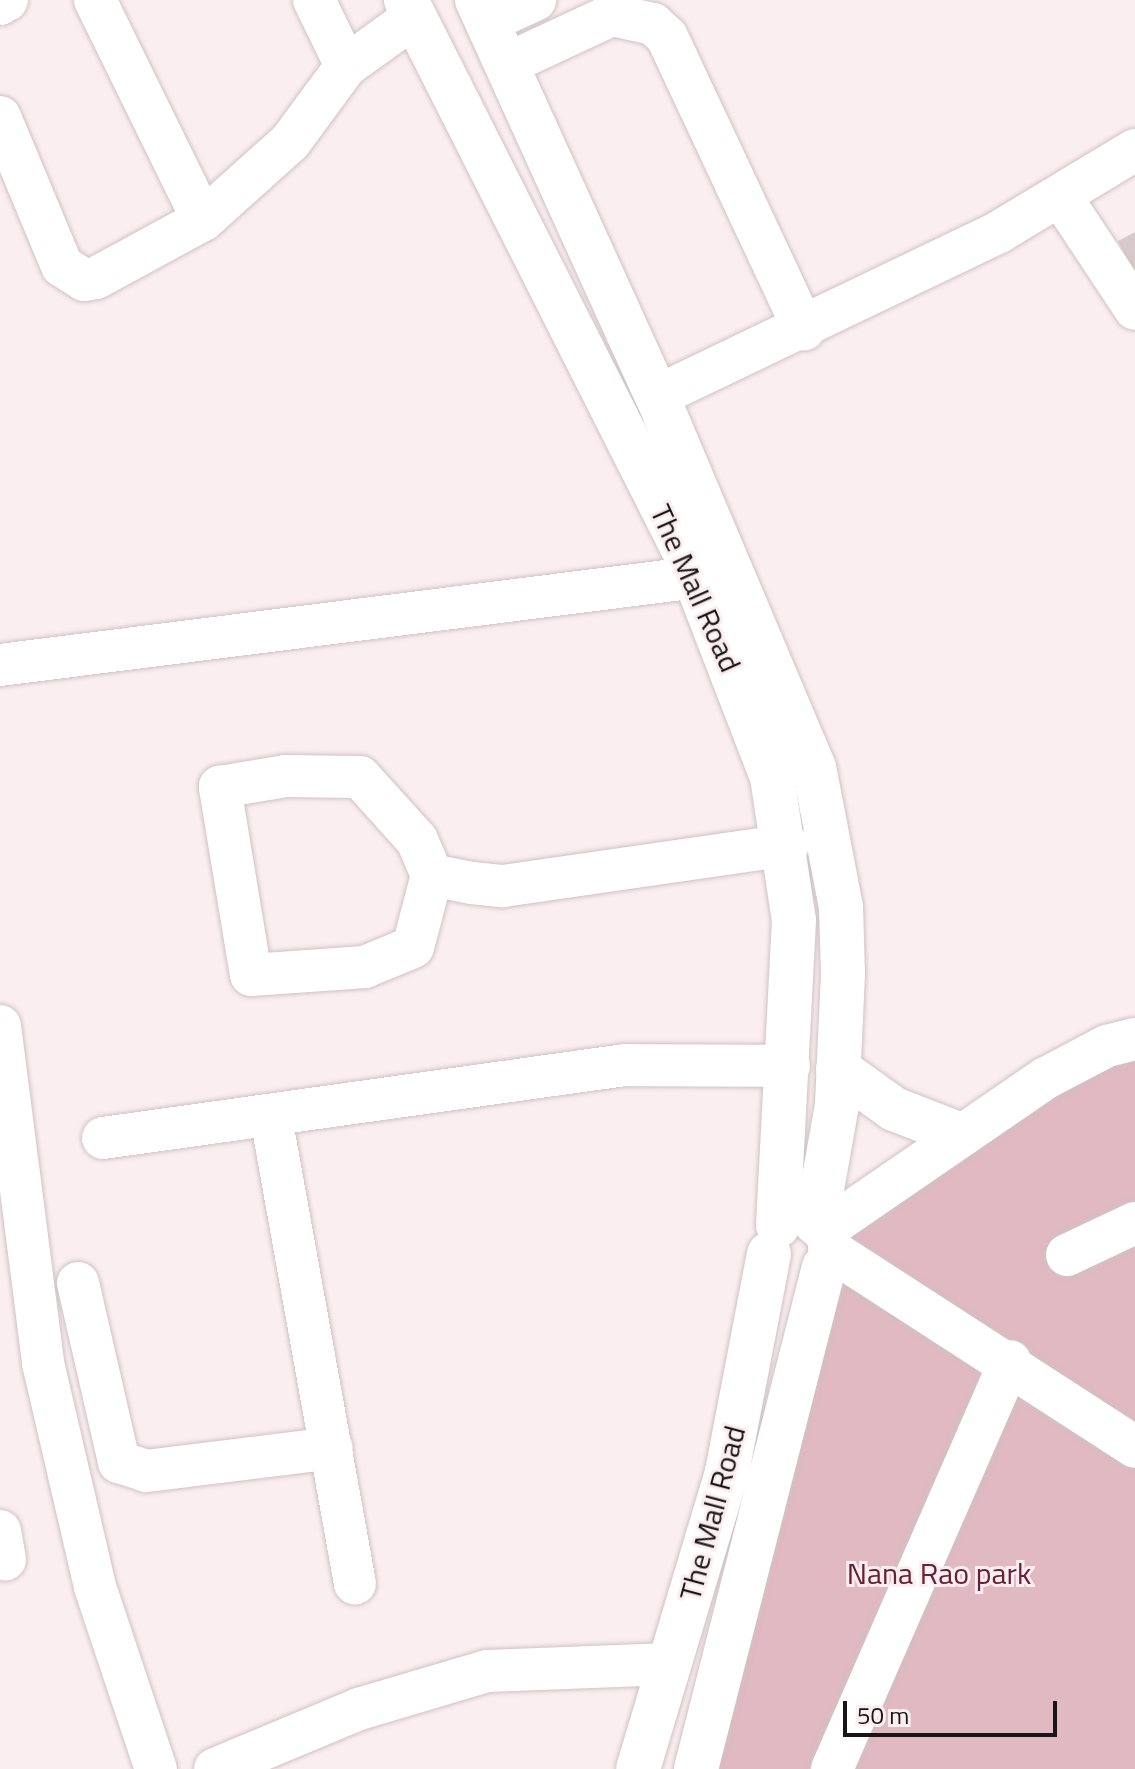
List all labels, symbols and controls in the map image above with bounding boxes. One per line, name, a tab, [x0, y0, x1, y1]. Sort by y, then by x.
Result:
street label: The Mall Road	[643, 499, 749, 677]
street label: The Mall Road	[671, 1422, 753, 1604]
park label: Nana Rao park	[847, 1555, 1031, 1591]
scale bar	[847, 1685, 1061, 1735]
text: 50 m	[857, 1697, 909, 1733]

